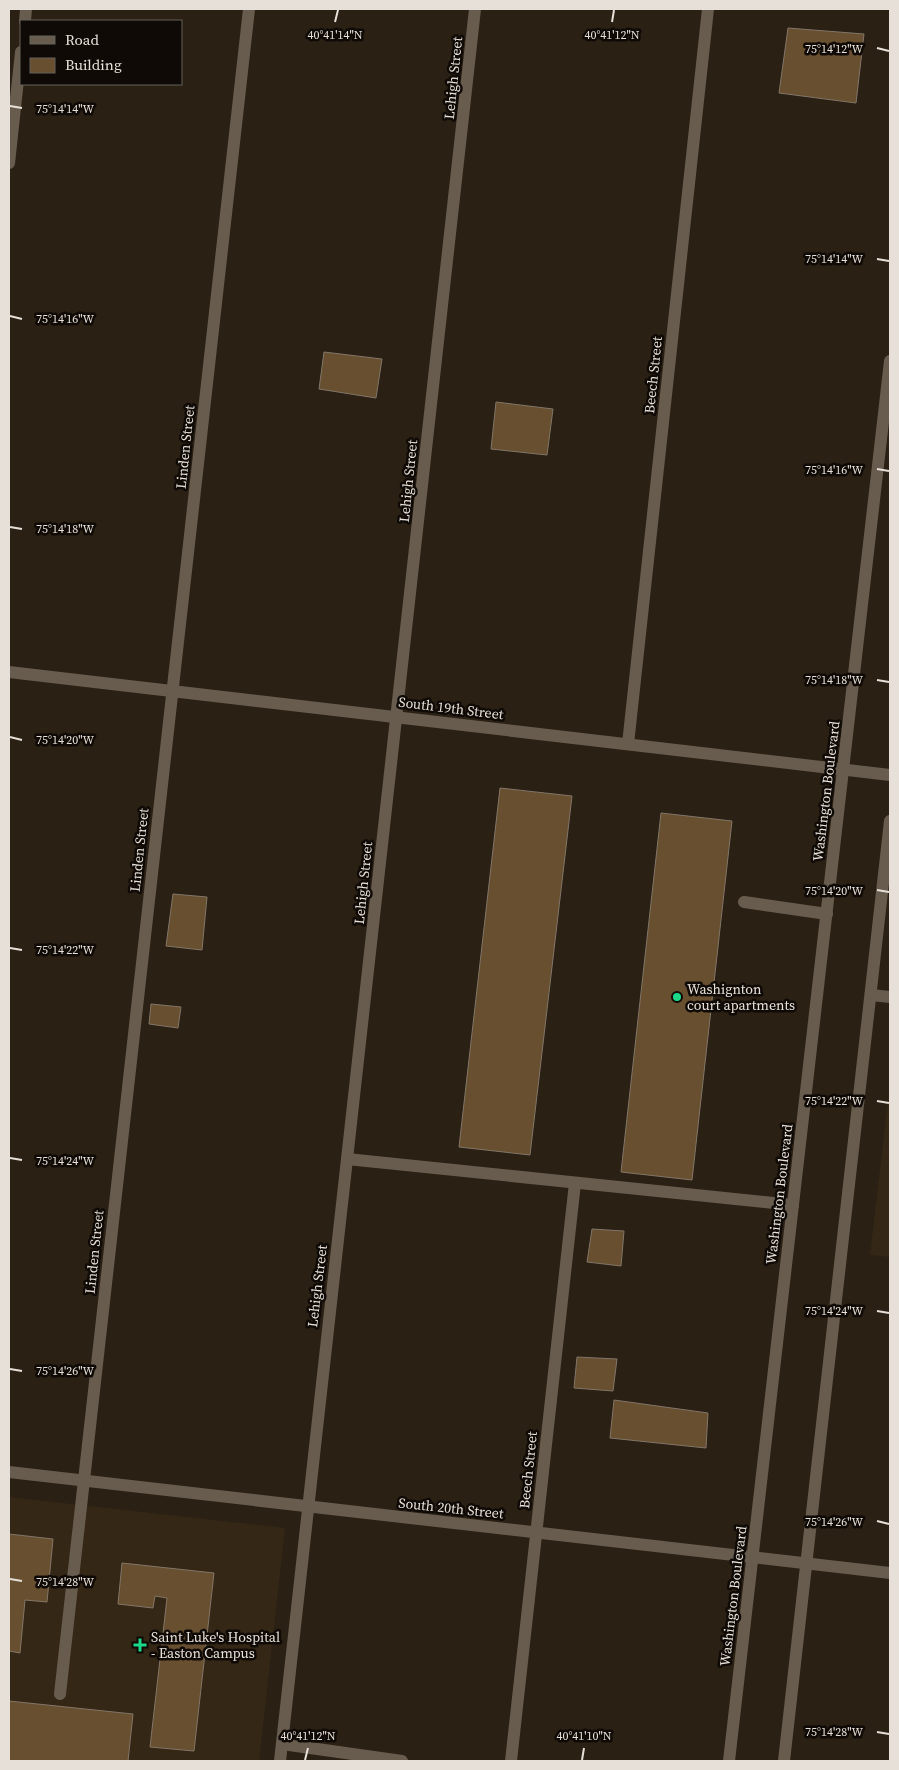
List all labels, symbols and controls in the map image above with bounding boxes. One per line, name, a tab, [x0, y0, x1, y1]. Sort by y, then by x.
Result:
legend	[20, 20, 182, 85]
text: 40°41'14"N	[307, 27, 363, 43]
text: 40°41'12"N	[584, 27, 640, 43]
text: Road	[65, 29, 99, 50]
street label: Lehigh Street	[439, 35, 467, 120]
text: 75°14'12"W	[805, 41, 863, 57]
text: Building	[65, 54, 122, 75]
text: 75°14'14"W	[36, 101, 94, 117]
text: 75°14'14"W	[805, 251, 863, 267]
text: 75°14'16"W	[36, 311, 94, 327]
street label: Beech Street	[639, 335, 667, 415]
street label: Linden Street	[171, 404, 199, 490]
street label: Lehigh Street	[394, 438, 422, 523]
text: 75°14'16"W	[805, 462, 863, 478]
text: 75°14'18"W	[36, 521, 94, 537]
text: 75°14'18"W	[805, 672, 863, 688]
street label: South 19th Street	[397, 692, 505, 724]
street label: Washington Boulevard	[807, 720, 845, 862]
text: 75°14'20"W	[36, 732, 94, 748]
street label: Linden Street	[125, 807, 153, 893]
street label: Lehigh Street	[349, 840, 377, 925]
text: 75°14'20"W	[805, 883, 863, 899]
text: 75°14'22"W	[36, 942, 94, 958]
place label: Washignton court apartments	[687, 979, 795, 1015]
marker: Washignton court apartments	[671, 991, 683, 1003]
text: 75°14'22"W	[805, 1093, 863, 1109]
street label: Washington Boulevard	[760, 1123, 798, 1265]
text: 75°14'24"W	[36, 1153, 94, 1169]
street label: Linden Street	[80, 1209, 108, 1295]
street label: Lehigh Street	[302, 1243, 332, 1328]
text: 75°14'24"W	[805, 1303, 863, 1319]
text: 75°14'26"W	[36, 1363, 94, 1379]
street label: Beech Street	[514, 1430, 542, 1510]
street label: South 20th Street	[397, 1493, 505, 1524]
text: 75°14'26"W	[805, 1514, 863, 1530]
street label: Washington Boulevard	[714, 1525, 752, 1667]
text: 75°14'28"W	[36, 1574, 94, 1590]
place label: Saint Luke's Hospital - Easton Campus	[151, 1627, 280, 1663]
marker: Saint Luke's Hospital - Easton Campus	[133, 1638, 147, 1652]
text: 75°14'28"W	[805, 1724, 863, 1740]
text: 40°41'12"N	[280, 1728, 336, 1744]
text: 40°41'10"N	[556, 1728, 612, 1744]

